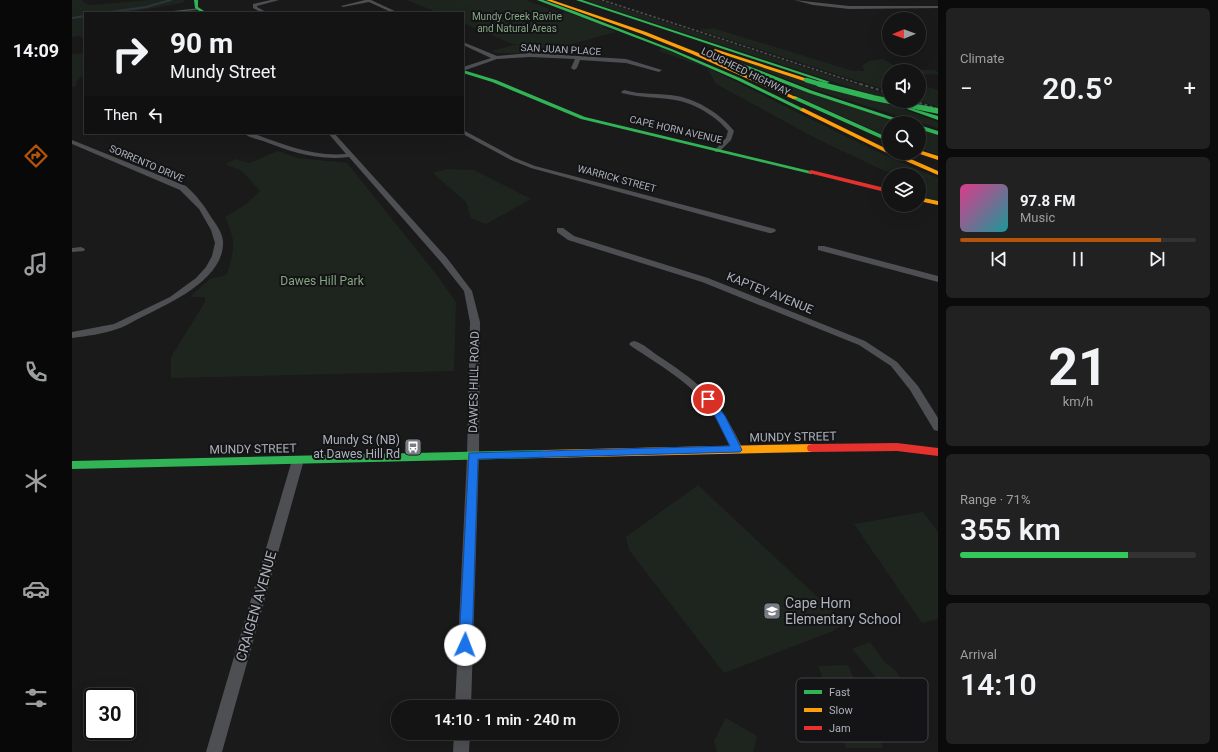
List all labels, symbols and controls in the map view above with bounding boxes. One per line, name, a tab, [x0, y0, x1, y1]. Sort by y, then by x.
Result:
park label: Mundy Creek Ravine and Natural Areas	[472, 11, 562, 34]
north arrow	[882, 12, 926, 56]
map controls	[882, 12, 926, 212]
text: 90 m	[170, 27, 233, 60]
icon: right	[104, 28, 156, 80]
text: 14:09	[13, 40, 59, 61]
street label: SAN JUAN PLACE	[520, 42, 602, 57]
street label: LOUGHEED HIGHWAY	[700, 45, 792, 98]
text: Climate	[960, 51, 1004, 66]
text: Mundy Street	[170, 61, 276, 82]
button: sound	[882, 64, 926, 108]
text: 20.5°	[1042, 71, 1114, 106]
text: −	[960, 76, 973, 101]
text: +	[1184, 76, 1196, 101]
icon: left	[145, 104, 167, 126]
text: Then	[104, 106, 137, 124]
street label: CAPE HORN AVENUE	[628, 113, 724, 146]
button: search	[882, 116, 926, 160]
icon: directions	[22, 142, 50, 170]
street label: SORRENTO DRIVE	[108, 143, 186, 184]
street label: WARRICK STREET	[576, 163, 657, 194]
button: layers	[882, 168, 926, 212]
text: 97.8 FM	[1020, 192, 1075, 210]
text: Music	[1020, 210, 1055, 225]
icon: previous	[988, 248, 1010, 270]
icon: pause	[1067, 248, 1089, 270]
icon: next	[1146, 248, 1168, 270]
icon: music	[22, 250, 50, 278]
street label: KAPTEY AVENUE	[725, 269, 815, 317]
park label: Dawes Hill Park	[280, 274, 365, 288]
street label: DAWES HILL ROAD	[466, 331, 482, 433]
text: 21	[1048, 337, 1108, 398]
icon: phone	[22, 358, 50, 386]
pin	[691, 382, 725, 416]
icon: arrive	[697, 388, 719, 410]
text: km/h	[1063, 394, 1093, 409]
street label: MUNDY STREET	[749, 429, 837, 445]
place label: Mundy St (NB) at Dawes Hill Rd	[313, 433, 400, 461]
bus stop icon: Mundy St (NB) at Dawes Hill Rd	[403, 437, 423, 457]
street label: MUNDY STREET	[209, 441, 297, 457]
icon: climate	[22, 467, 50, 495]
text: Range · 71%	[960, 492, 1030, 507]
text: 355 km	[960, 512, 1061, 547]
street label: CRAIGEN AVENUE	[233, 549, 279, 663]
icon: car	[22, 575, 50, 603]
place label: Cape Horn Elementary School	[785, 595, 901, 627]
school or university icon: Cape Horn Elementary School	[762, 601, 782, 621]
position arrow	[444, 624, 486, 666]
text: Arrival	[960, 647, 997, 662]
text: 14:10	[960, 667, 1037, 702]
legend	[796, 678, 928, 742]
icon: filters	[22, 684, 50, 712]
text: Fast	[829, 686, 851, 699]
speed limit sign: 30	[84, 688, 136, 740]
text: Slow	[829, 704, 853, 717]
text: 14:10 · 1 min · 240 m	[434, 711, 576, 729]
text: Jam	[829, 722, 851, 735]

